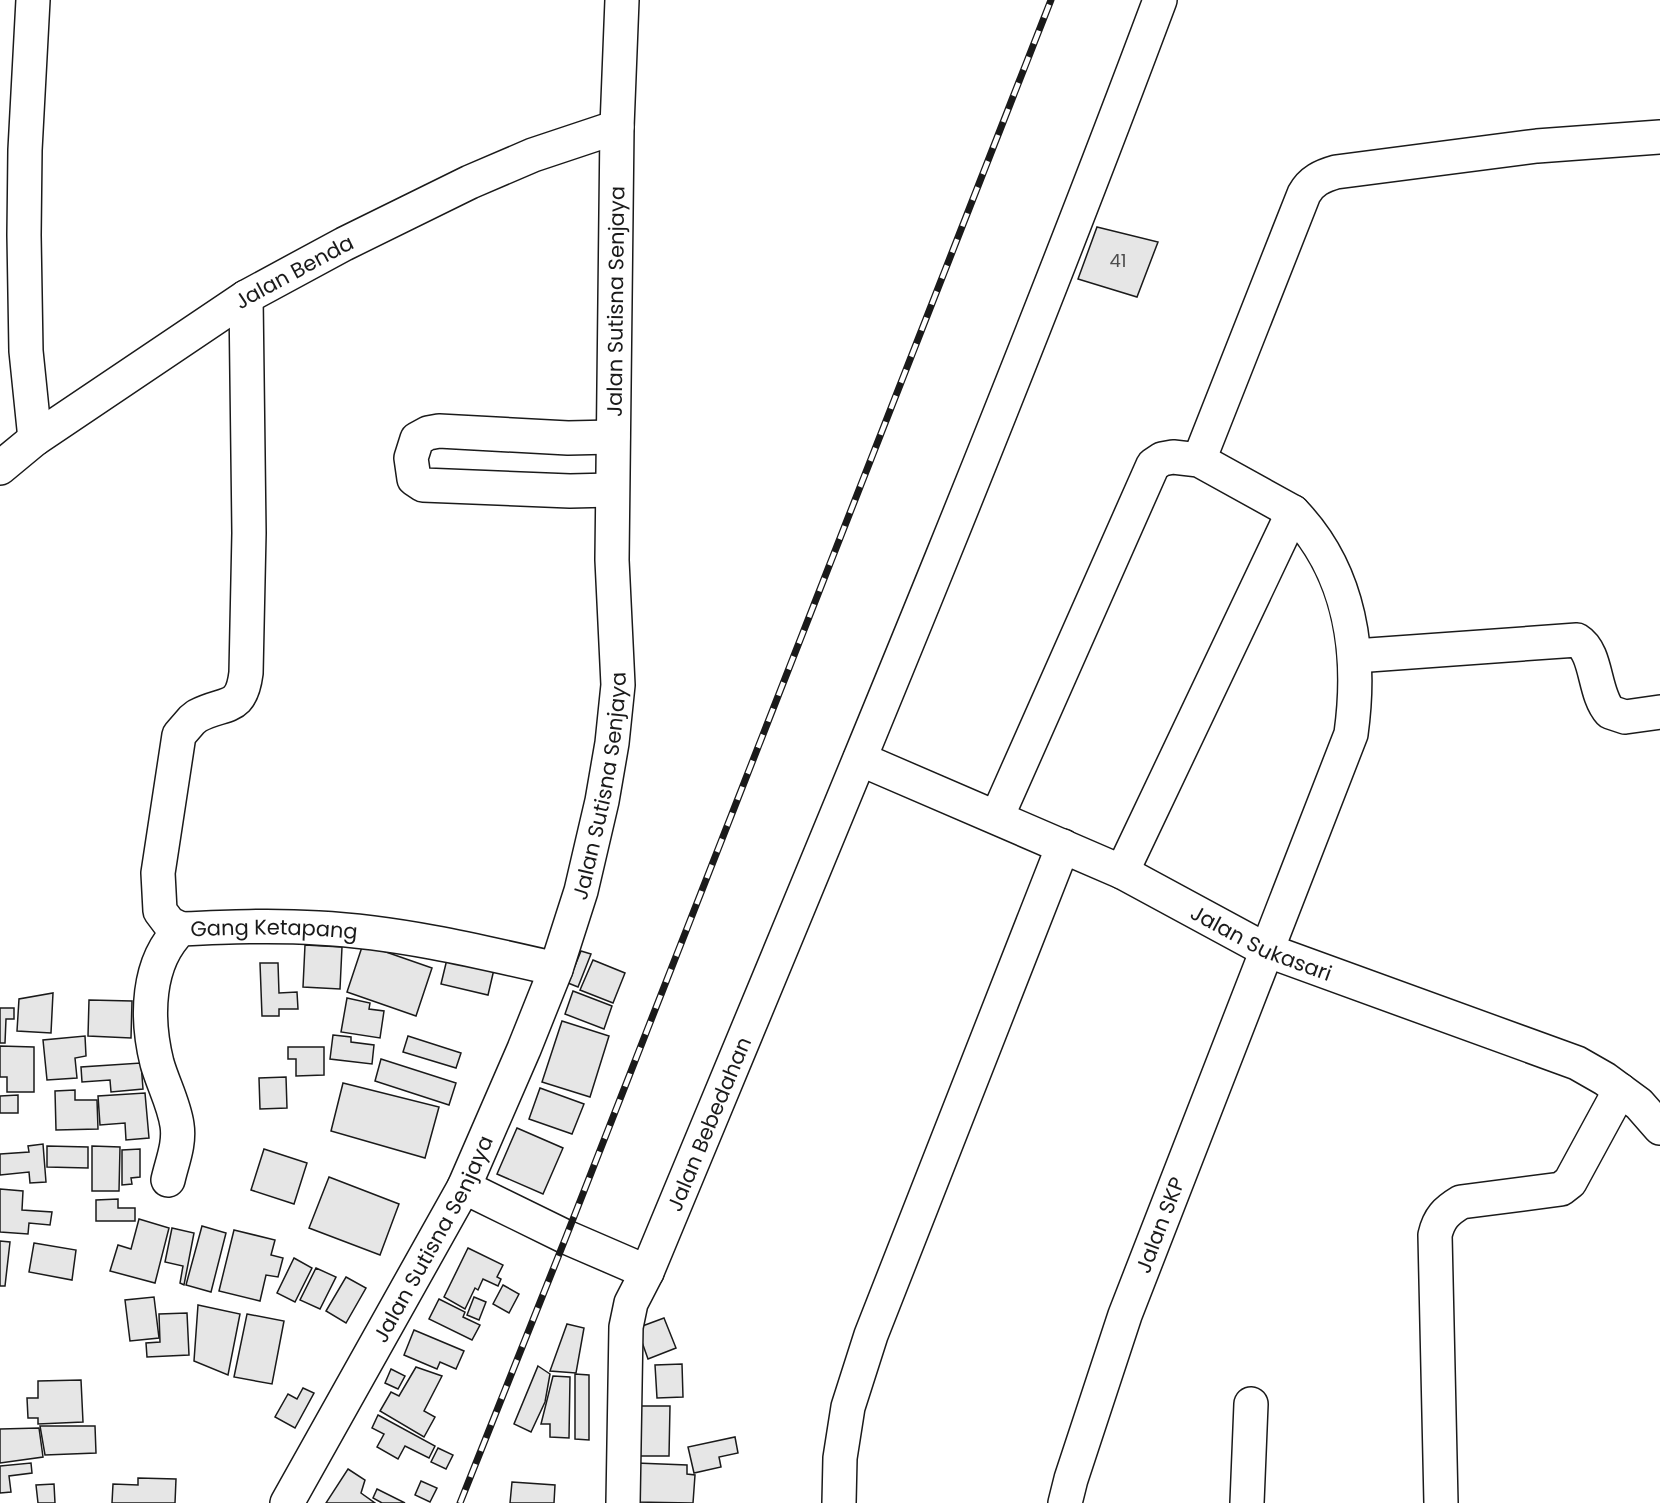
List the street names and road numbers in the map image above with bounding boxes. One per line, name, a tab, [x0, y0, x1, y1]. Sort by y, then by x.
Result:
street label: Jalan Sutisna Senjaya	[599, 186, 631, 417]
street label: Jalan Benda	[228, 227, 358, 315]
street label: Jalan Sutisna Senjaya	[565, 671, 633, 903]
street label: Jalan Sukasari	[1186, 897, 1336, 987]
street label: Gang Ketapang	[190, 912, 359, 946]
street label: Jalan Bebedahan	[659, 1032, 758, 1215]
street label: Jalan Sutisna Senjaya	[366, 1131, 499, 1347]
street label: Jalan SKP	[1128, 1173, 1192, 1277]

